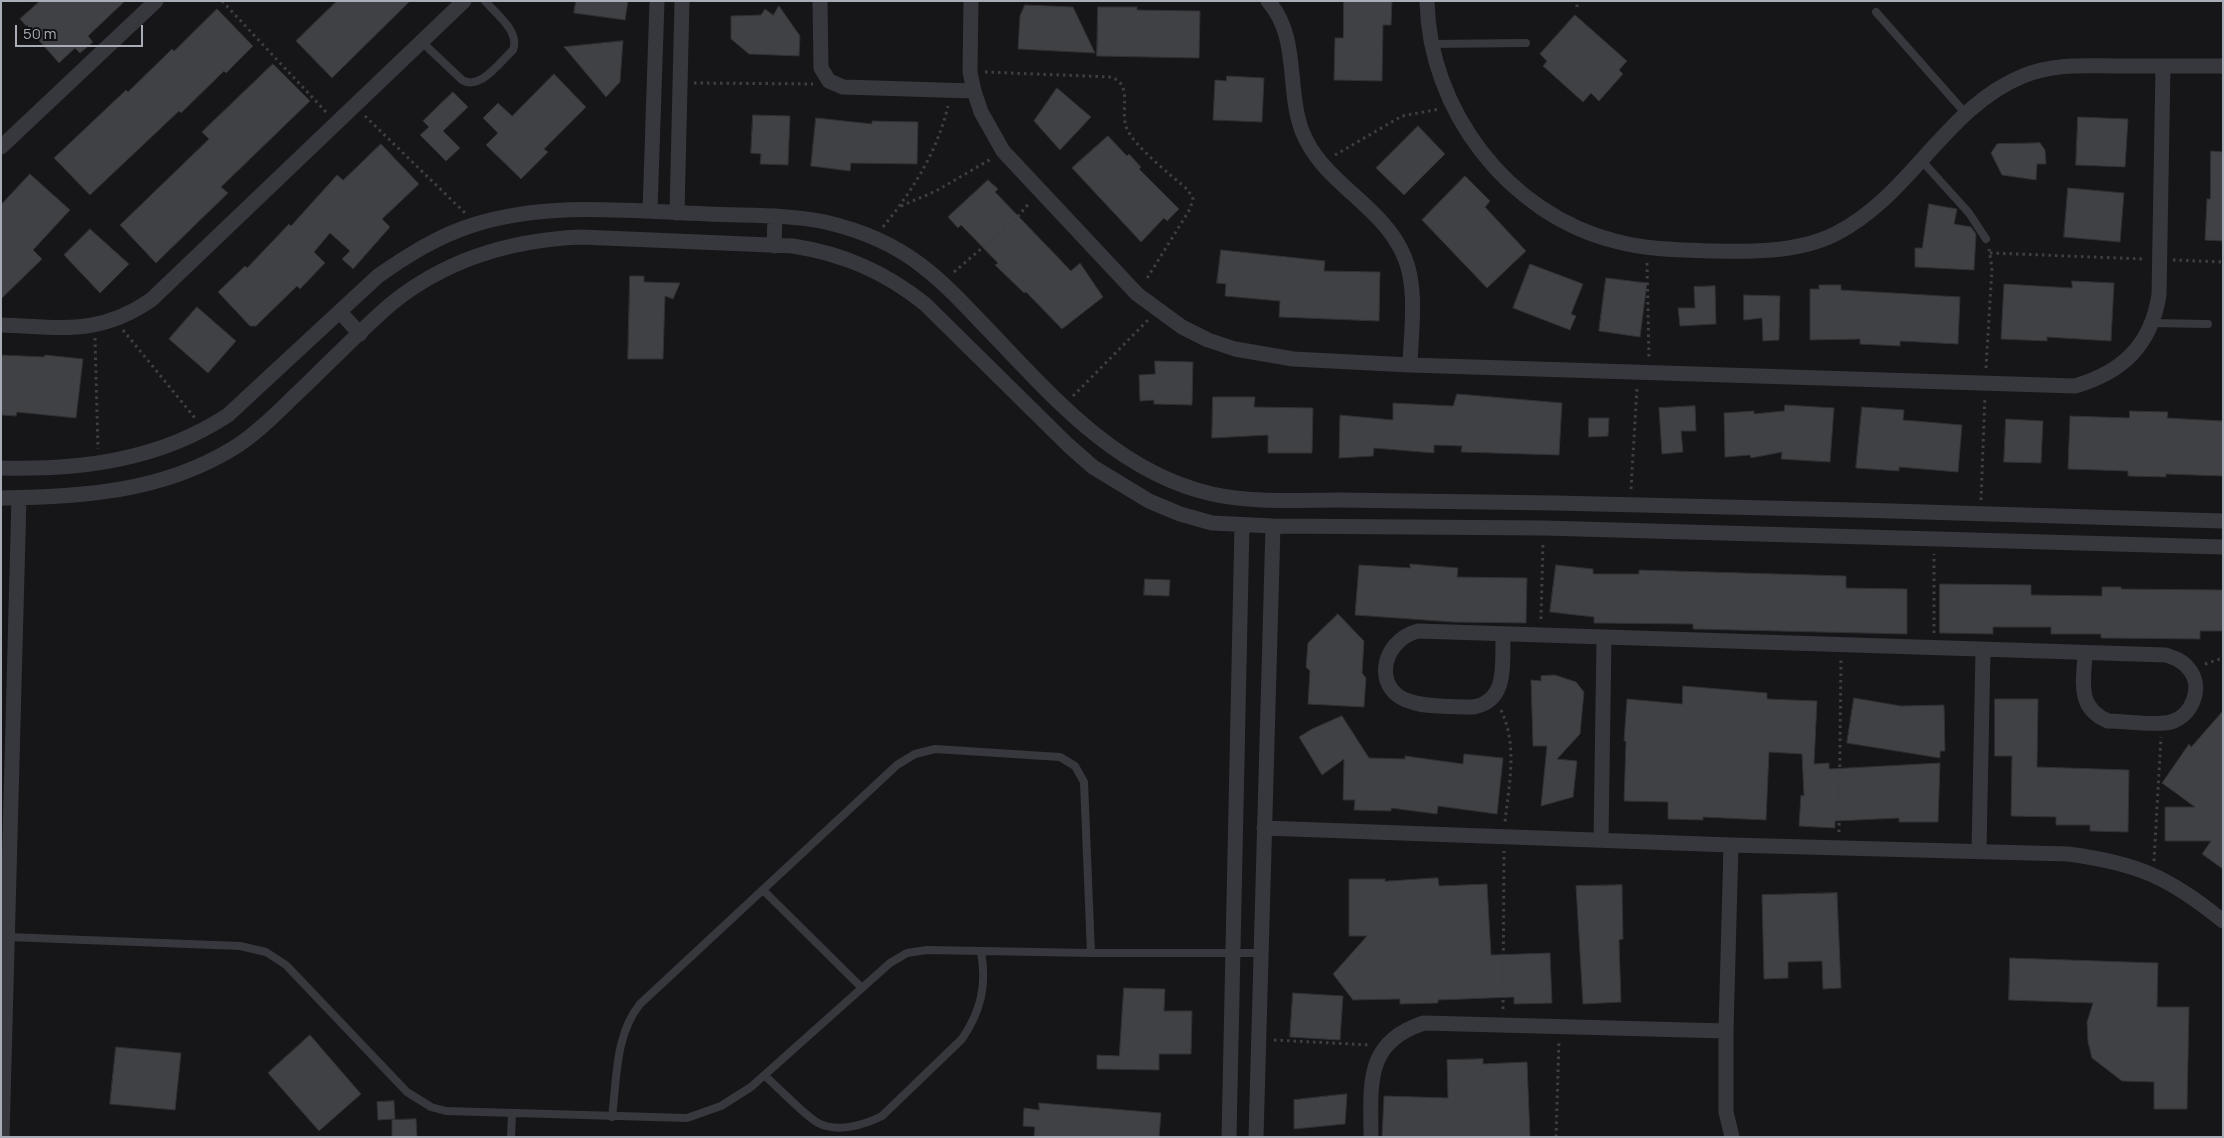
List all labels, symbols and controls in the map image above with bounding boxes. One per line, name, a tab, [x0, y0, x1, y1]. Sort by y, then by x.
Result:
scale bar	[18, 15, 145, 47]
text: 50 m	[23, 23, 57, 44]

